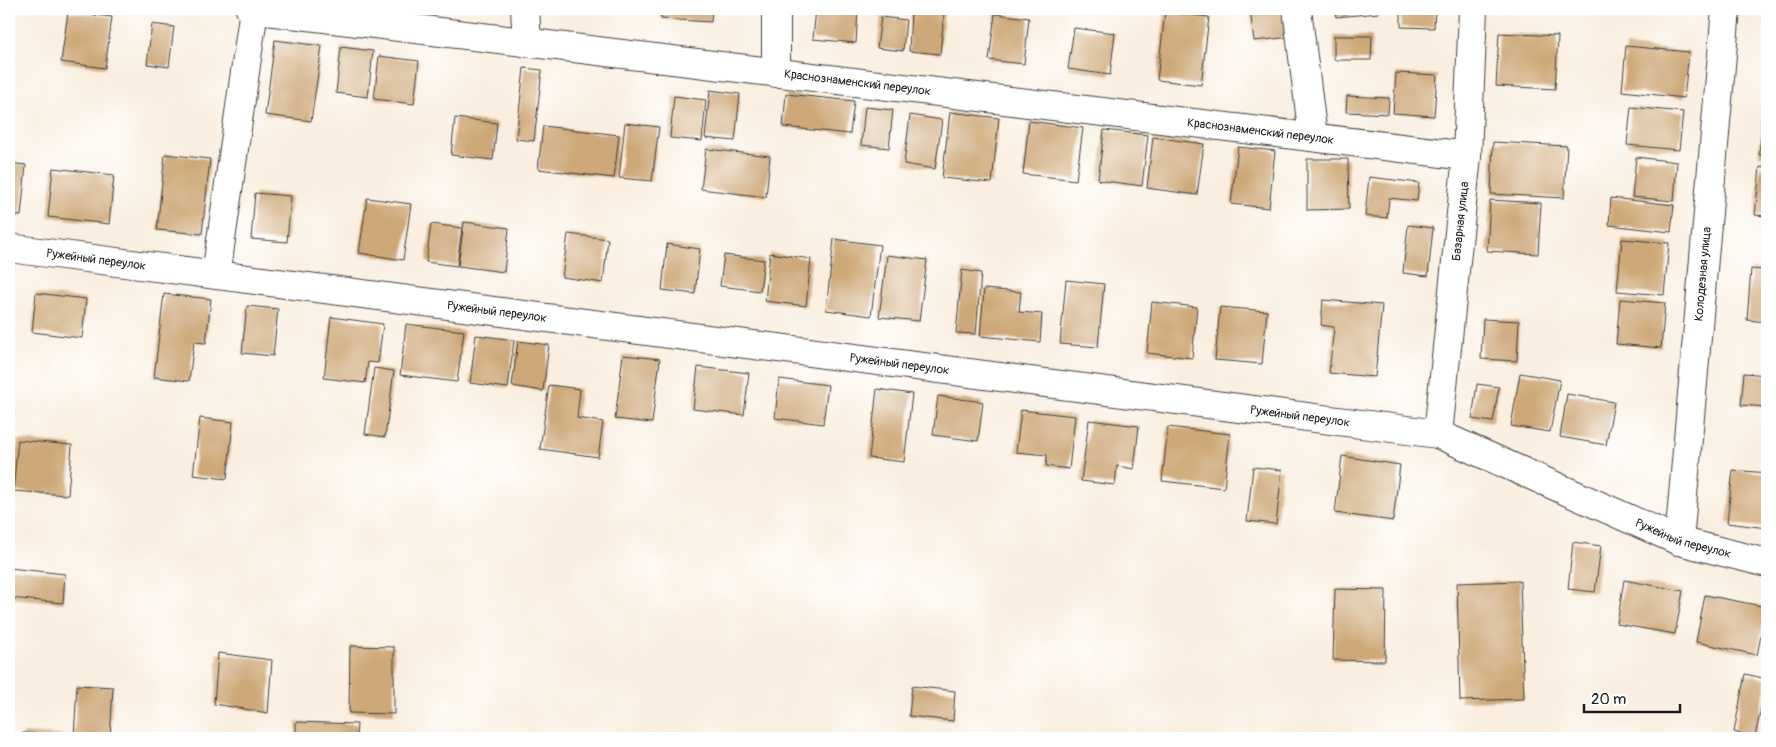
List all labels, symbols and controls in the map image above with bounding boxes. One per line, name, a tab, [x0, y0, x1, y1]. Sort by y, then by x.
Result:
street label: Краснознаменский переулок	[783, 67, 932, 99]
street label: Краснознаменский переулок	[1186, 115, 1335, 148]
street label: Базарная улица	[1449, 180, 1472, 262]
street label: Колодезная улица	[1691, 226, 1715, 322]
street label: Ружейный переулок	[46, 246, 147, 274]
street label: Ружейный переулок	[446, 298, 548, 326]
street label: Ружейный переулок	[849, 350, 950, 378]
street label: Ружейный переулок	[1249, 403, 1351, 430]
street label: Ружейный переулок	[1633, 516, 1733, 562]
scale bar	[1584, 682, 1680, 714]
text: 20 m	[1591, 690, 1626, 709]

